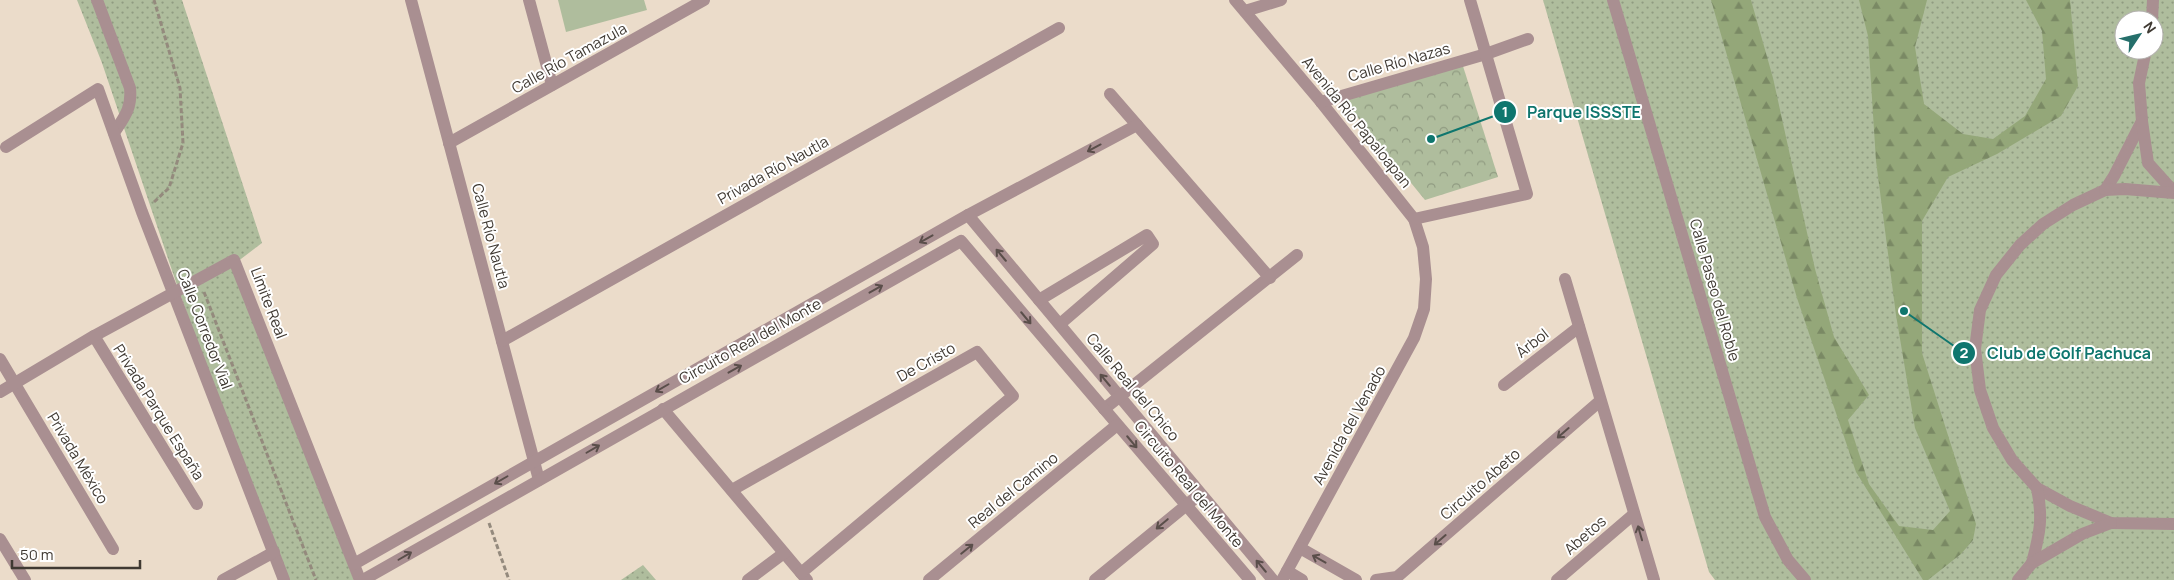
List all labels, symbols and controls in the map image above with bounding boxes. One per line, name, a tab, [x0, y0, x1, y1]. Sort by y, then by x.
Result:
north arrow	[2114, 10, 2164, 60]
street label: Calle Río Tamazula	[508, 18, 630, 98]
text: N	[2139, 18, 2161, 37]
street label: Calle Río Nazas	[1346, 37, 1452, 87]
street label: Avenida Río Papaloapan	[1297, 52, 1417, 192]
callout: Parque ISSSTE	[1492, 97, 1651, 128]
text: 1	[1502, 101, 1508, 122]
text: Parque ISSSTE	[1527, 101, 1641, 123]
street label: Privada Río Nautla	[714, 131, 832, 209]
one-way arrow	[1086, 143, 1101, 153]
street label: Calle Río Nautla	[467, 181, 515, 291]
street label: Calle Paseo del Roble	[1685, 216, 1745, 364]
one-way arrow	[919, 234, 933, 244]
one-way arrow	[996, 248, 1007, 261]
street label: Límite Real	[246, 264, 292, 342]
street label: Calle Corredor Vial	[172, 266, 238, 392]
one-way arrow	[869, 283, 883, 293]
street label: Circuito Real del Monte	[675, 293, 825, 389]
one-way arrow	[1021, 312, 1032, 325]
street label: Árbol	[1511, 324, 1553, 362]
street label: Calle Real del Chico	[1082, 329, 1185, 446]
street label: De Cristo	[893, 337, 959, 387]
callout: Club de Golf Pachuca	[1952, 338, 2161, 369]
street label: Privada Parque España	[109, 340, 209, 484]
text: 2	[1960, 342, 1969, 363]
text: Club de Golf Pachuca	[1987, 342, 2151, 364]
street label: Avenida del Venado	[1308, 362, 1391, 488]
one-way arrow	[727, 363, 741, 373]
one-way arrow	[1100, 373, 1111, 386]
one-way arrow	[656, 383, 670, 393]
street label: Privada México	[42, 408, 114, 508]
street label: Circuito Real del Monte	[1130, 416, 1249, 552]
one-way arrow	[1556, 428, 1569, 439]
one-way arrow	[1126, 435, 1137, 448]
one-way arrow	[586, 443, 600, 453]
street label: Circuito Abeto	[1436, 443, 1525, 525]
street label: Real del Camino	[964, 447, 1062, 533]
one-way arrow	[494, 476, 508, 486]
street label: Abetos	[1559, 511, 1611, 559]
one-way arrow	[1156, 518, 1169, 530]
one-way arrow	[1634, 526, 1644, 542]
one-way arrow	[1434, 534, 1447, 545]
scale bar	[12, 538, 140, 570]
text: 50 m	[20, 544, 54, 565]
one-way arrow	[960, 544, 973, 555]
one-way arrow	[398, 551, 413, 561]
one-way arrow	[1313, 554, 1327, 564]
one-way arrow	[1255, 559, 1266, 572]

